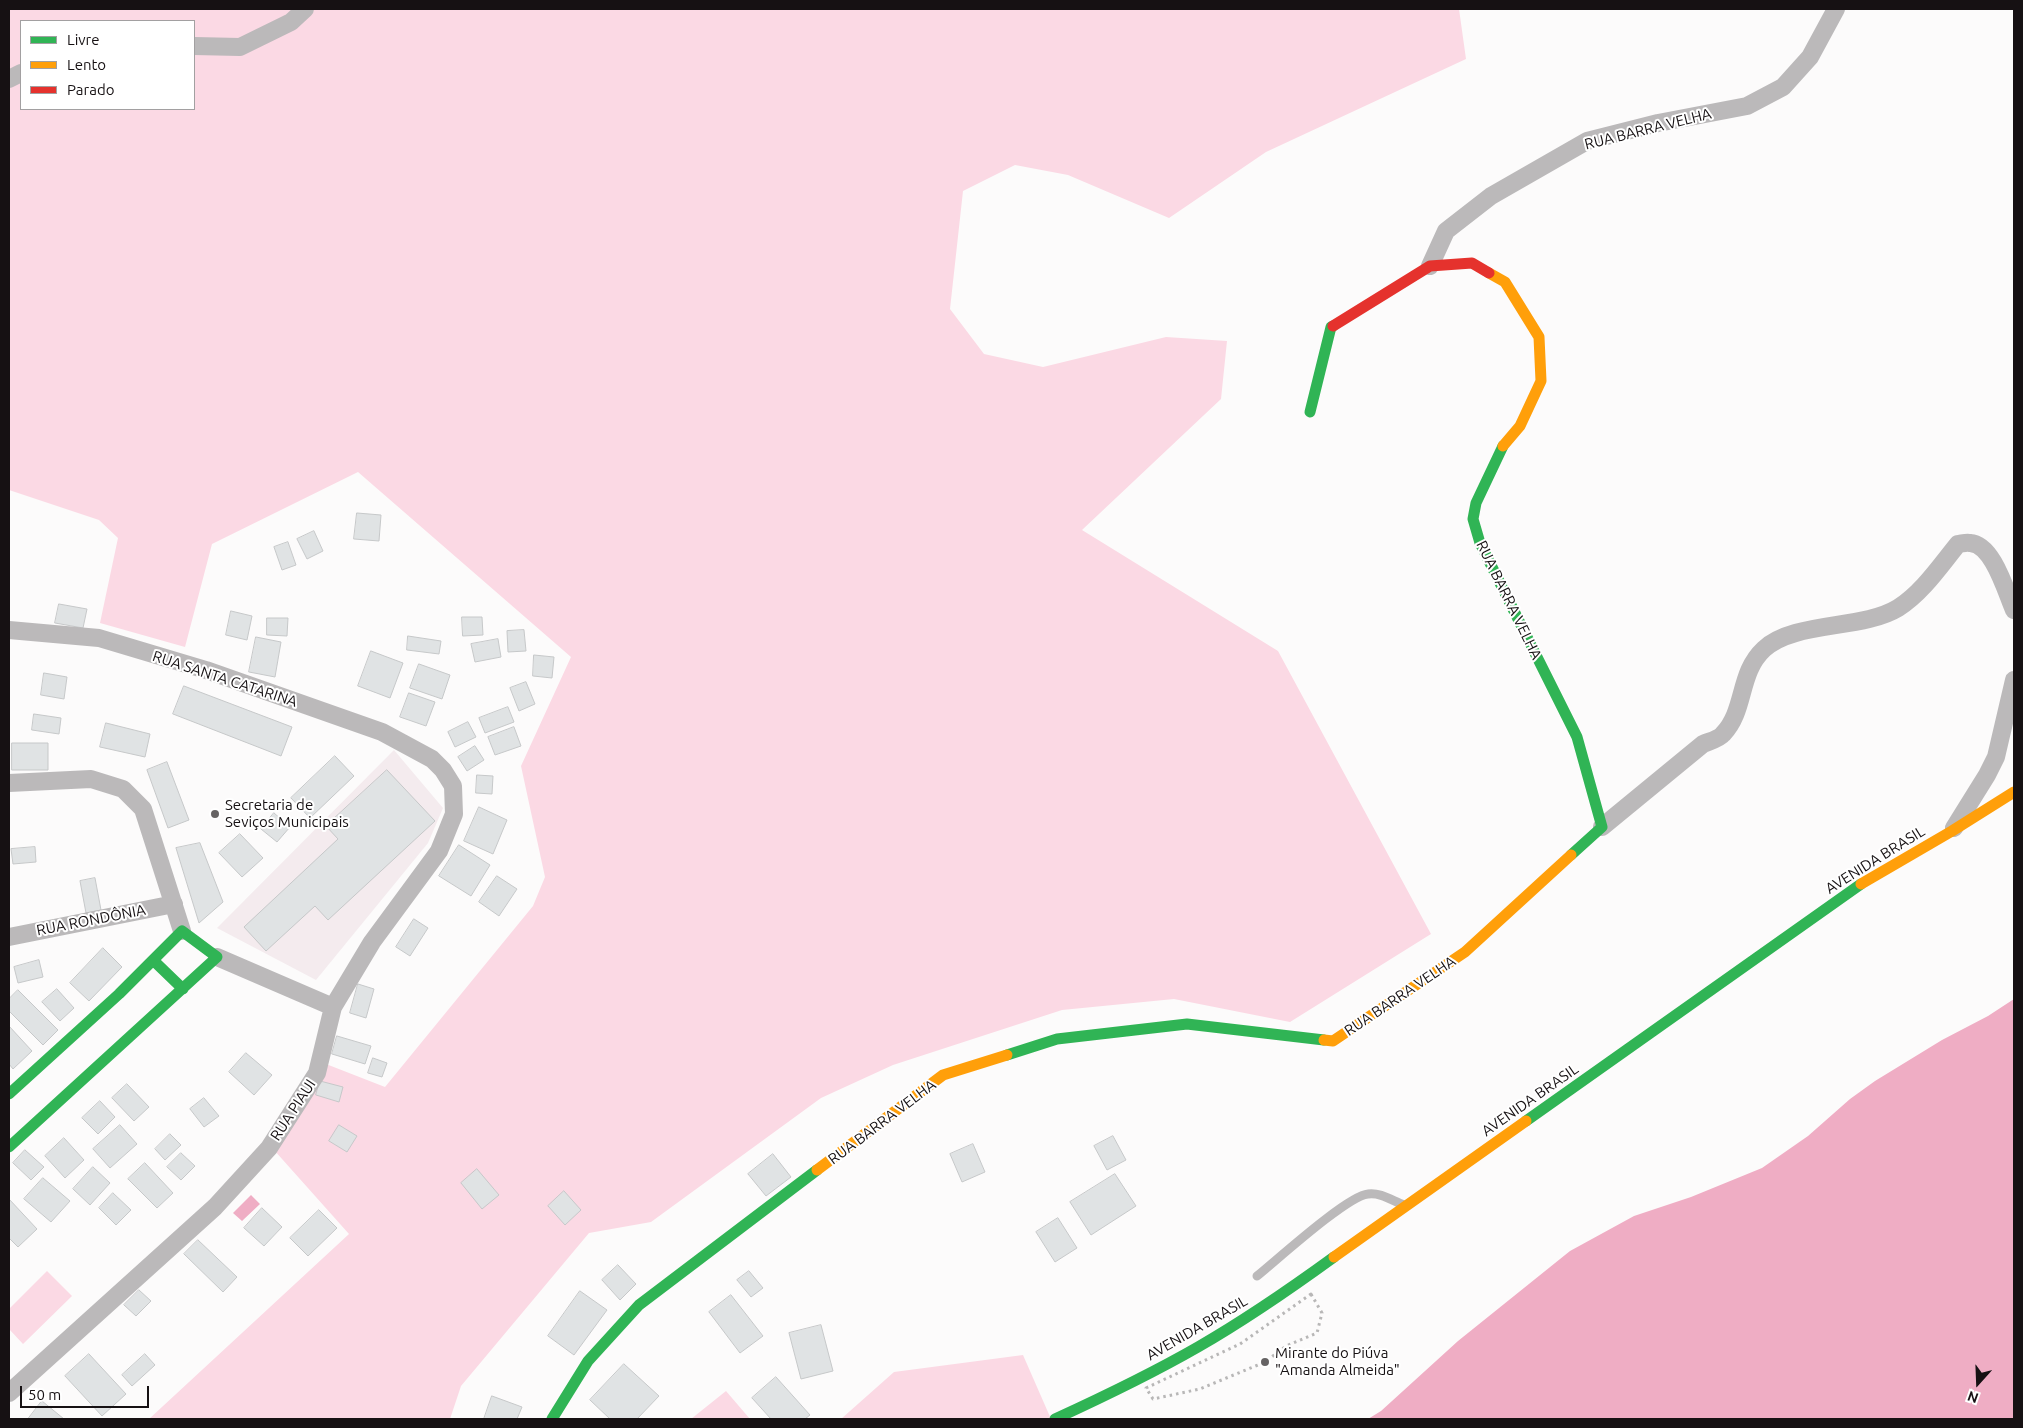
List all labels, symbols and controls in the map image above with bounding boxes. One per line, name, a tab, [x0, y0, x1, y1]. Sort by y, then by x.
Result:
legend	[20, 20, 195, 110]
text: Livre	[67, 31, 100, 48]
text: Lento	[67, 56, 106, 73]
text: Parado	[67, 81, 114, 98]
street label: RUA BARRA VELHA	[1583, 105, 1713, 153]
street label: RUA BARRA VELHA	[1472, 538, 1546, 662]
street label: RUA SANTA CATARINA	[150, 647, 300, 711]
place label: Secretaria de Seviços Municipais	[225, 796, 349, 831]
marker: Secretaria de Seviços Municipais	[209, 808, 221, 820]
street label: AVENIDA BRASIL	[1822, 822, 1928, 898]
street label: RUA RONDÔNIA	[35, 901, 147, 939]
street label: RUA BARRA VELHA	[1341, 952, 1459, 1040]
street label: AVENIDA BRASIL	[1478, 1060, 1582, 1140]
street label: RUA PIAUI	[267, 1076, 319, 1144]
street label: RUA BARRA VELHA	[825, 1076, 939, 1168]
street label: AVENIDA BRASIL	[1143, 1292, 1251, 1364]
place label: Mirante do Piúva "Amanda Almeida"	[1275, 1344, 1400, 1379]
marker: Mirante do Piúva "Amanda Almeida"	[1259, 1356, 1271, 1368]
north arrow	[1953, 1358, 2003, 1408]
scale bar	[22, 1376, 151, 1408]
text: 50 m	[28, 1386, 61, 1403]
text: N	[1965, 1388, 1981, 1406]

